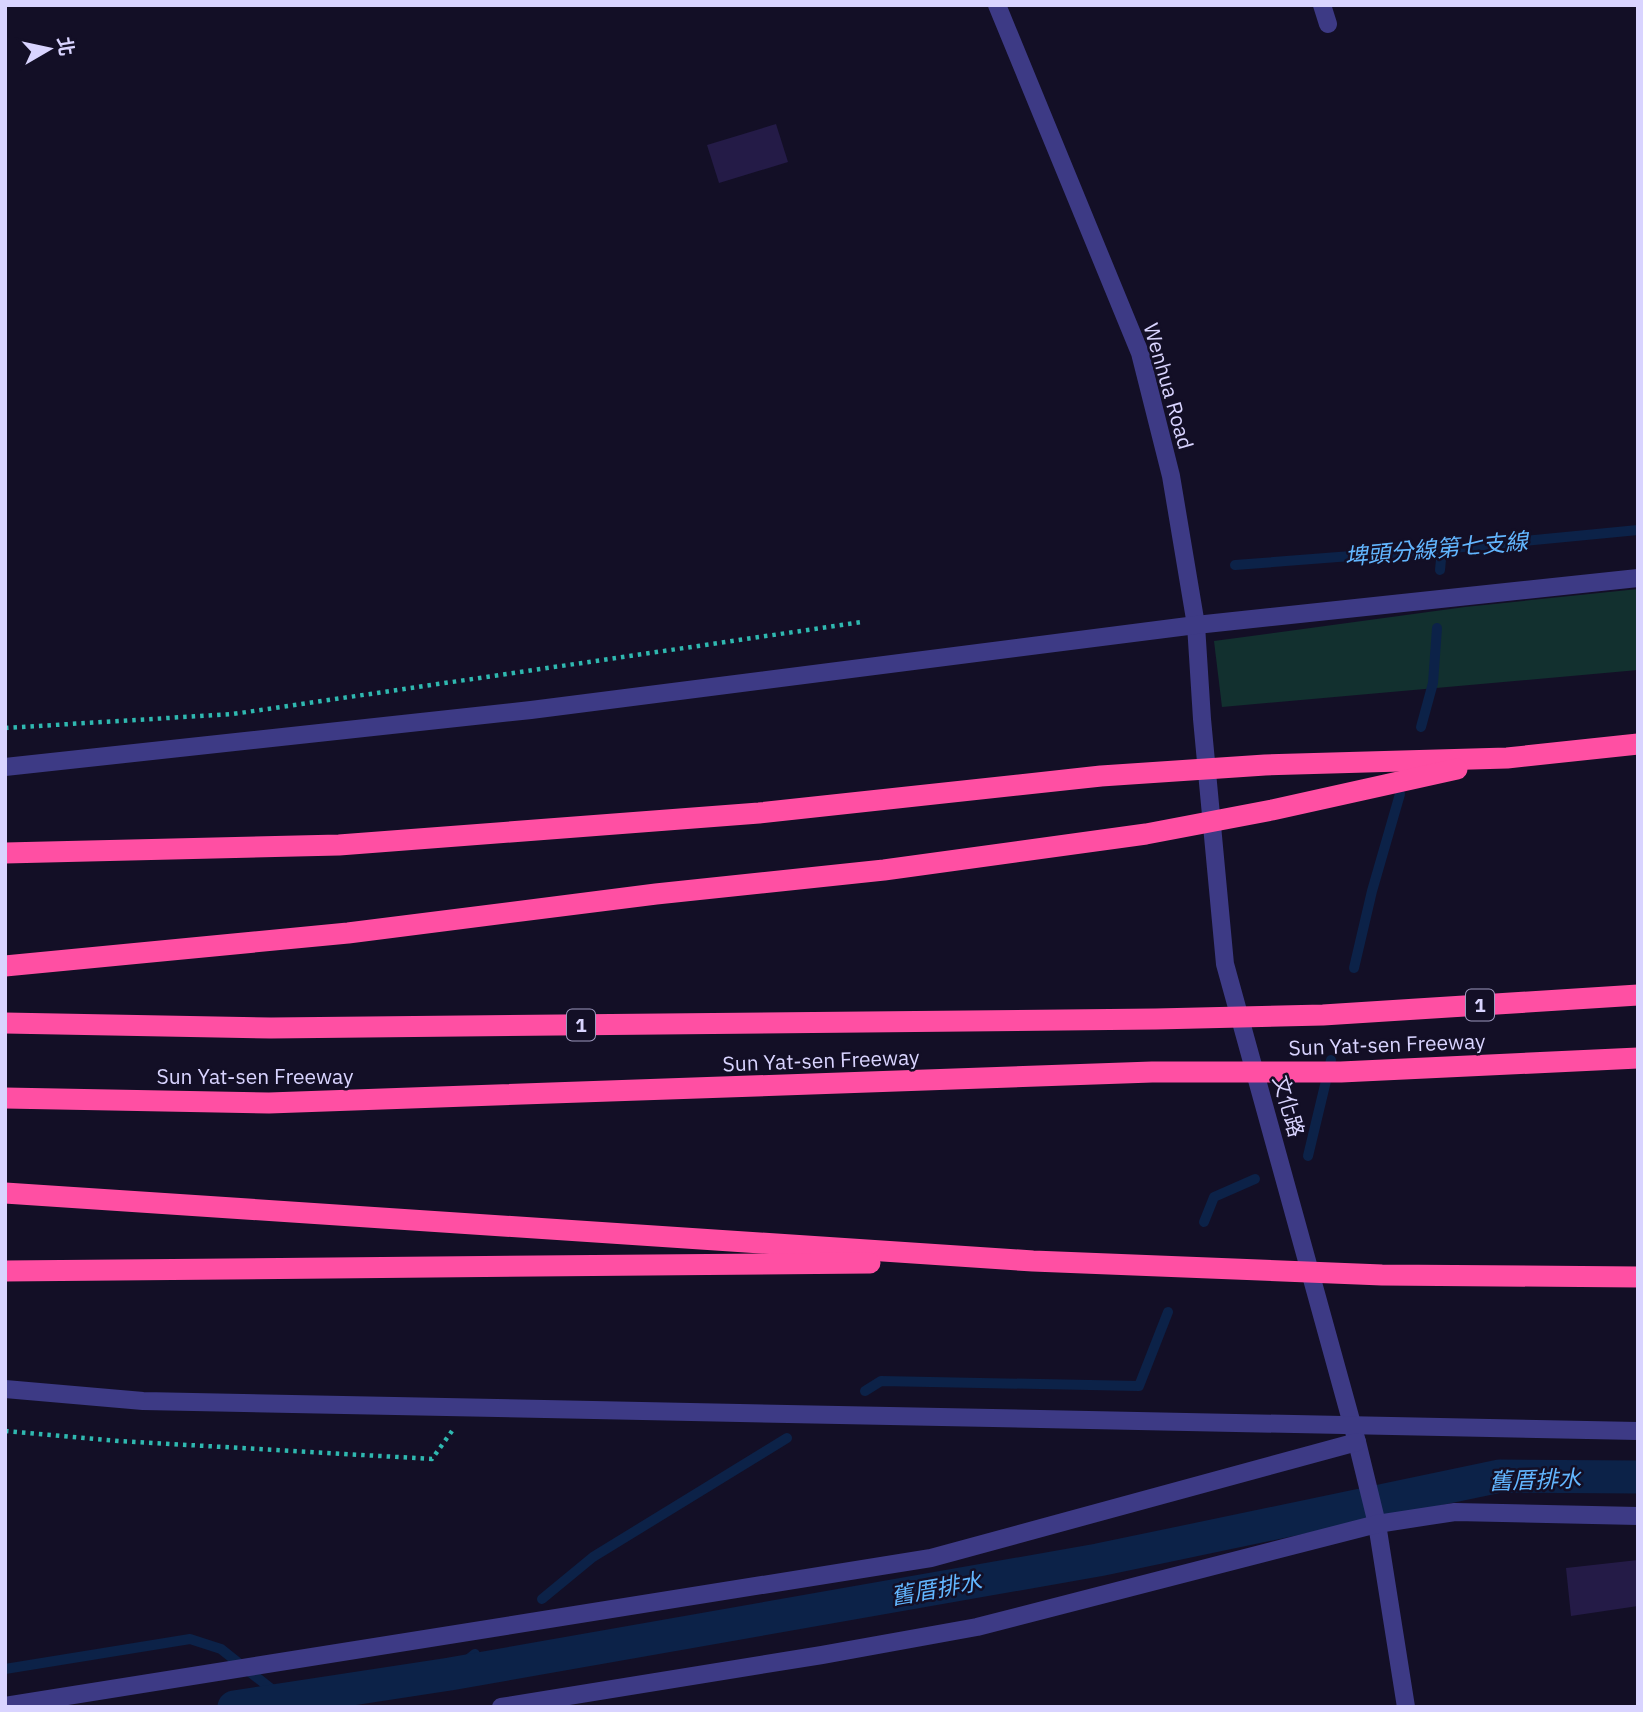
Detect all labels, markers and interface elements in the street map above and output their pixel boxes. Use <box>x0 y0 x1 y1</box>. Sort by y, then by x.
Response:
north arrow <box>14 14 84 84</box>
text: 北 <box>52 35 79 58</box>
street label: Wenhua Road <box>1138 320 1200 452</box>
water label: 埤頭分線第七支線 <box>1343 525 1532 571</box>
road number: 1 <box>1466 990 1494 1021</box>
road number: 1 <box>567 1009 595 1040</box>
street label: Sun Yat-sen Freeway <box>1288 1027 1486 1061</box>
street label: Sun Yat-sen Freeway <box>722 1043 920 1077</box>
street label: Sun Yat-sen Freeway <box>156 1062 354 1090</box>
street label: 文化路 <box>1267 1072 1311 1140</box>
water label: 舊厝排水 <box>1489 1462 1582 1496</box>
water label: 舊厝排水 <box>888 1565 985 1611</box>

